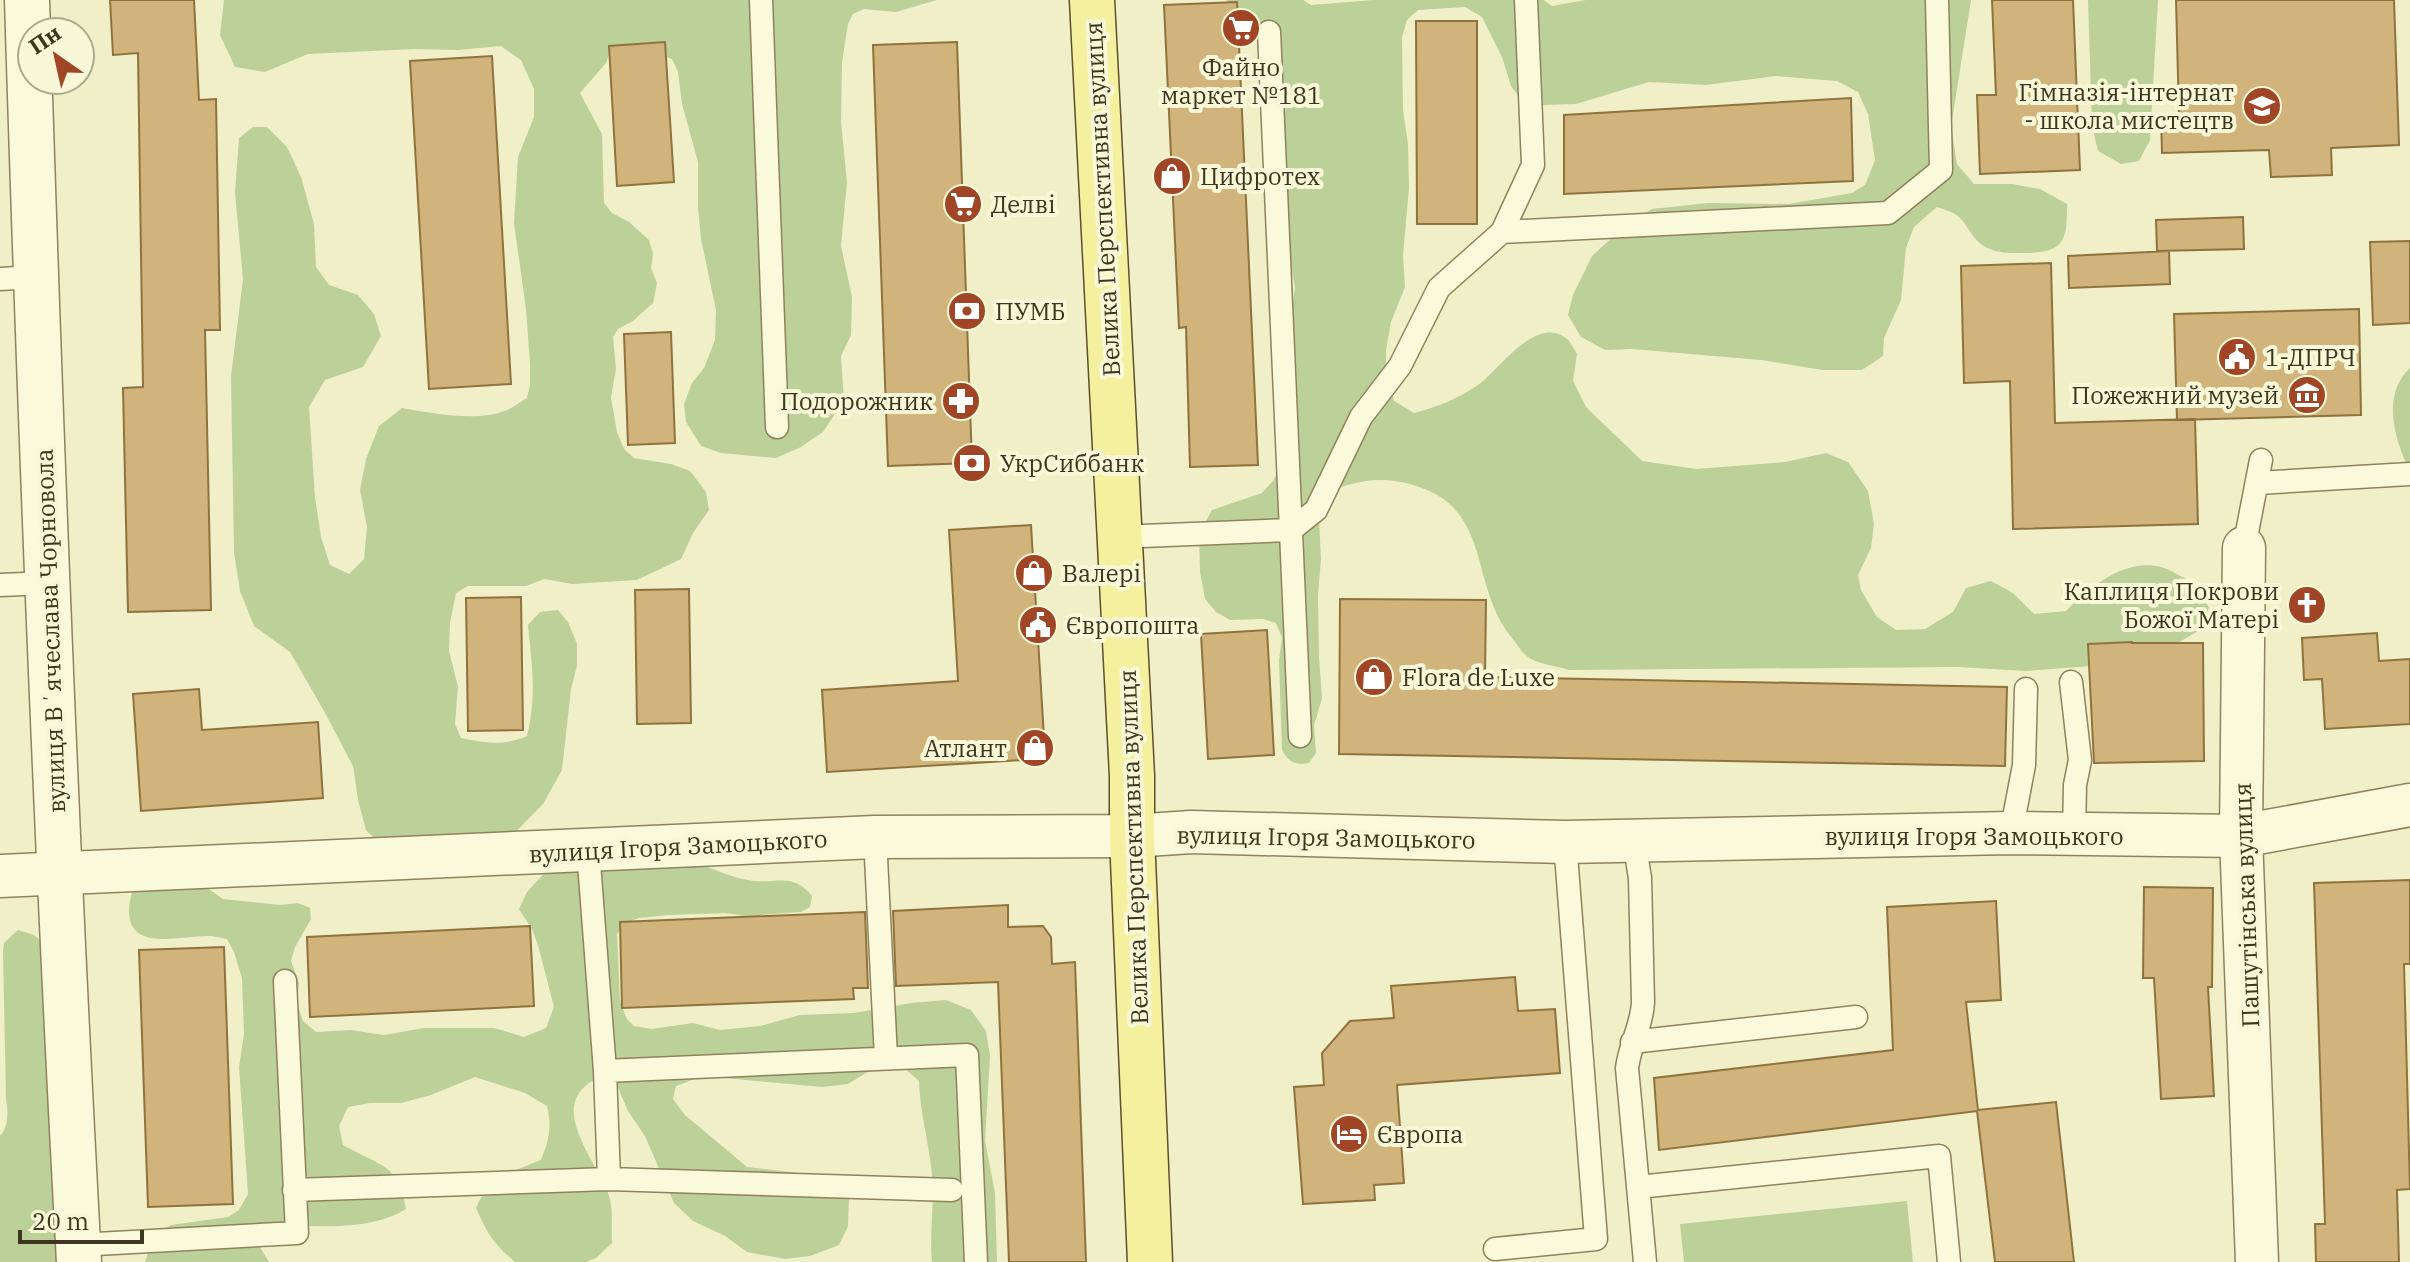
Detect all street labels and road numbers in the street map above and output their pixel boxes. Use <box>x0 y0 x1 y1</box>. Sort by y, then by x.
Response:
street label: Велика Перспективна вулиця <box>1077 21 1127 377</box>
street label: вулиця Вʼячеслава Чорновола <box>28 448 72 814</box>
street label: Велика Перспективна вулиця <box>1111 669 1155 1025</box>
street label: Пашутінська вулиця <box>2226 782 2266 1028</box>
street label: вулиця Ігоря Замоцького <box>1176 818 1476 856</box>
street label: вулиця Ігоря Замоцького <box>1824 820 2124 852</box>
street label: вулиця Ігоря Замоцького <box>528 822 828 870</box>

